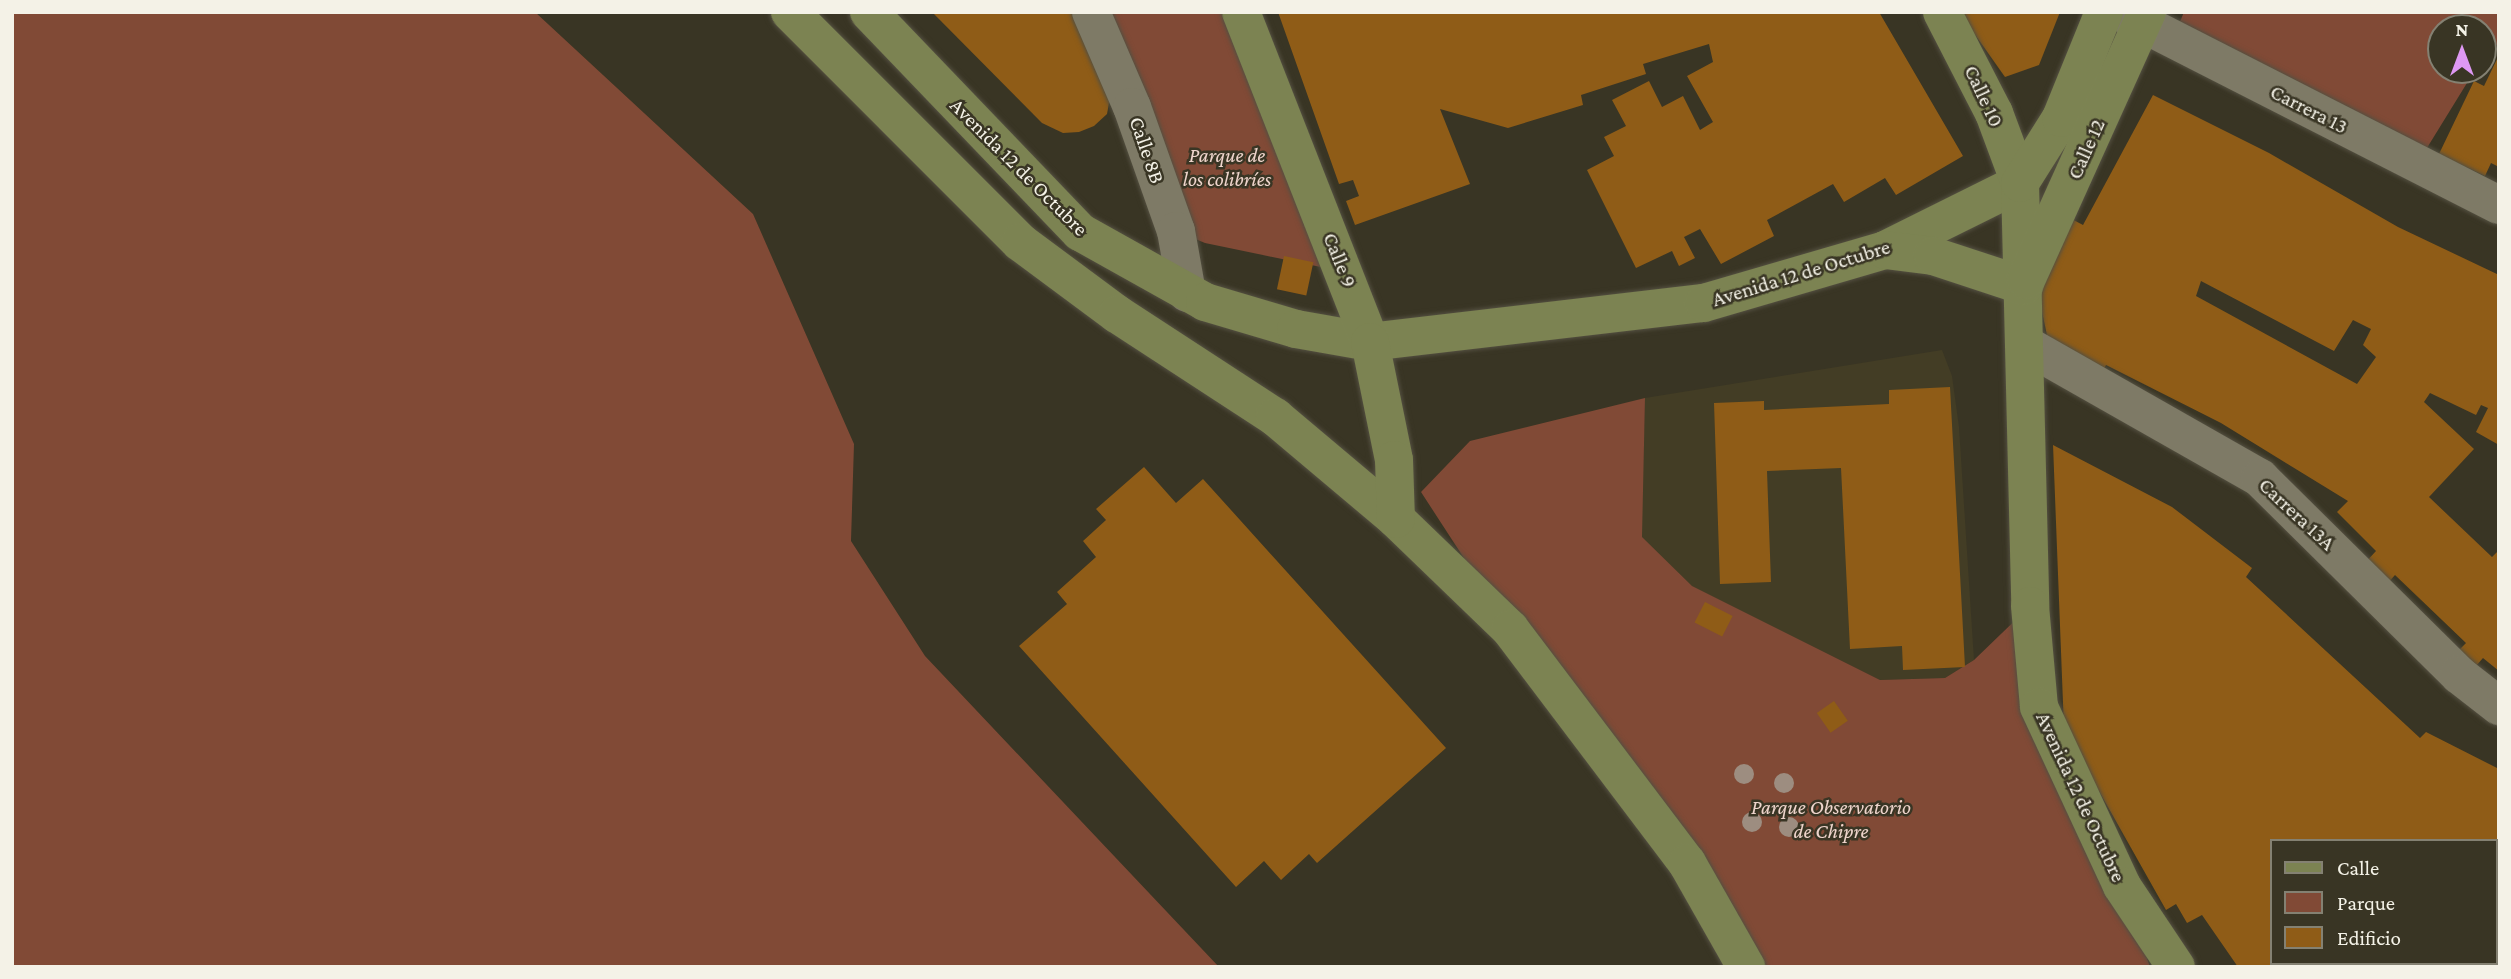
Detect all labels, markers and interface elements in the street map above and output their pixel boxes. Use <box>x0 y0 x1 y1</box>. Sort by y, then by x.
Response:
north arrow <box>2427 14 2497 84</box>
text: N <box>2456 19 2468 40</box>
street label: Calle 10 <box>1959 61 2009 131</box>
street label: Carrera 13 <box>2266 79 2352 139</box>
street label: Avenida 12 de Octubre <box>945 93 1093 241</box>
street label: Calle 8B <box>1124 113 1170 187</box>
street label: Calle 12 <box>2062 115 2110 183</box>
park label: Parque de los colibríes <box>1183 142 1271 192</box>
street label: Calle 9 <box>1318 229 1362 291</box>
street label: Avenida 12 de Octubre <box>1709 234 1893 312</box>
street label: Carrera 13A <box>2254 472 2340 556</box>
street label: Avenida 12 de Octubre <box>2031 708 2131 886</box>
park label: Parque Observatorio de Chipre <box>1751 794 1911 844</box>
legend <box>2270 839 2497 965</box>
text: Calle <box>2337 856 2379 880</box>
text: Parque <box>2337 891 2395 915</box>
text: Edificio <box>2337 926 2401 950</box>

